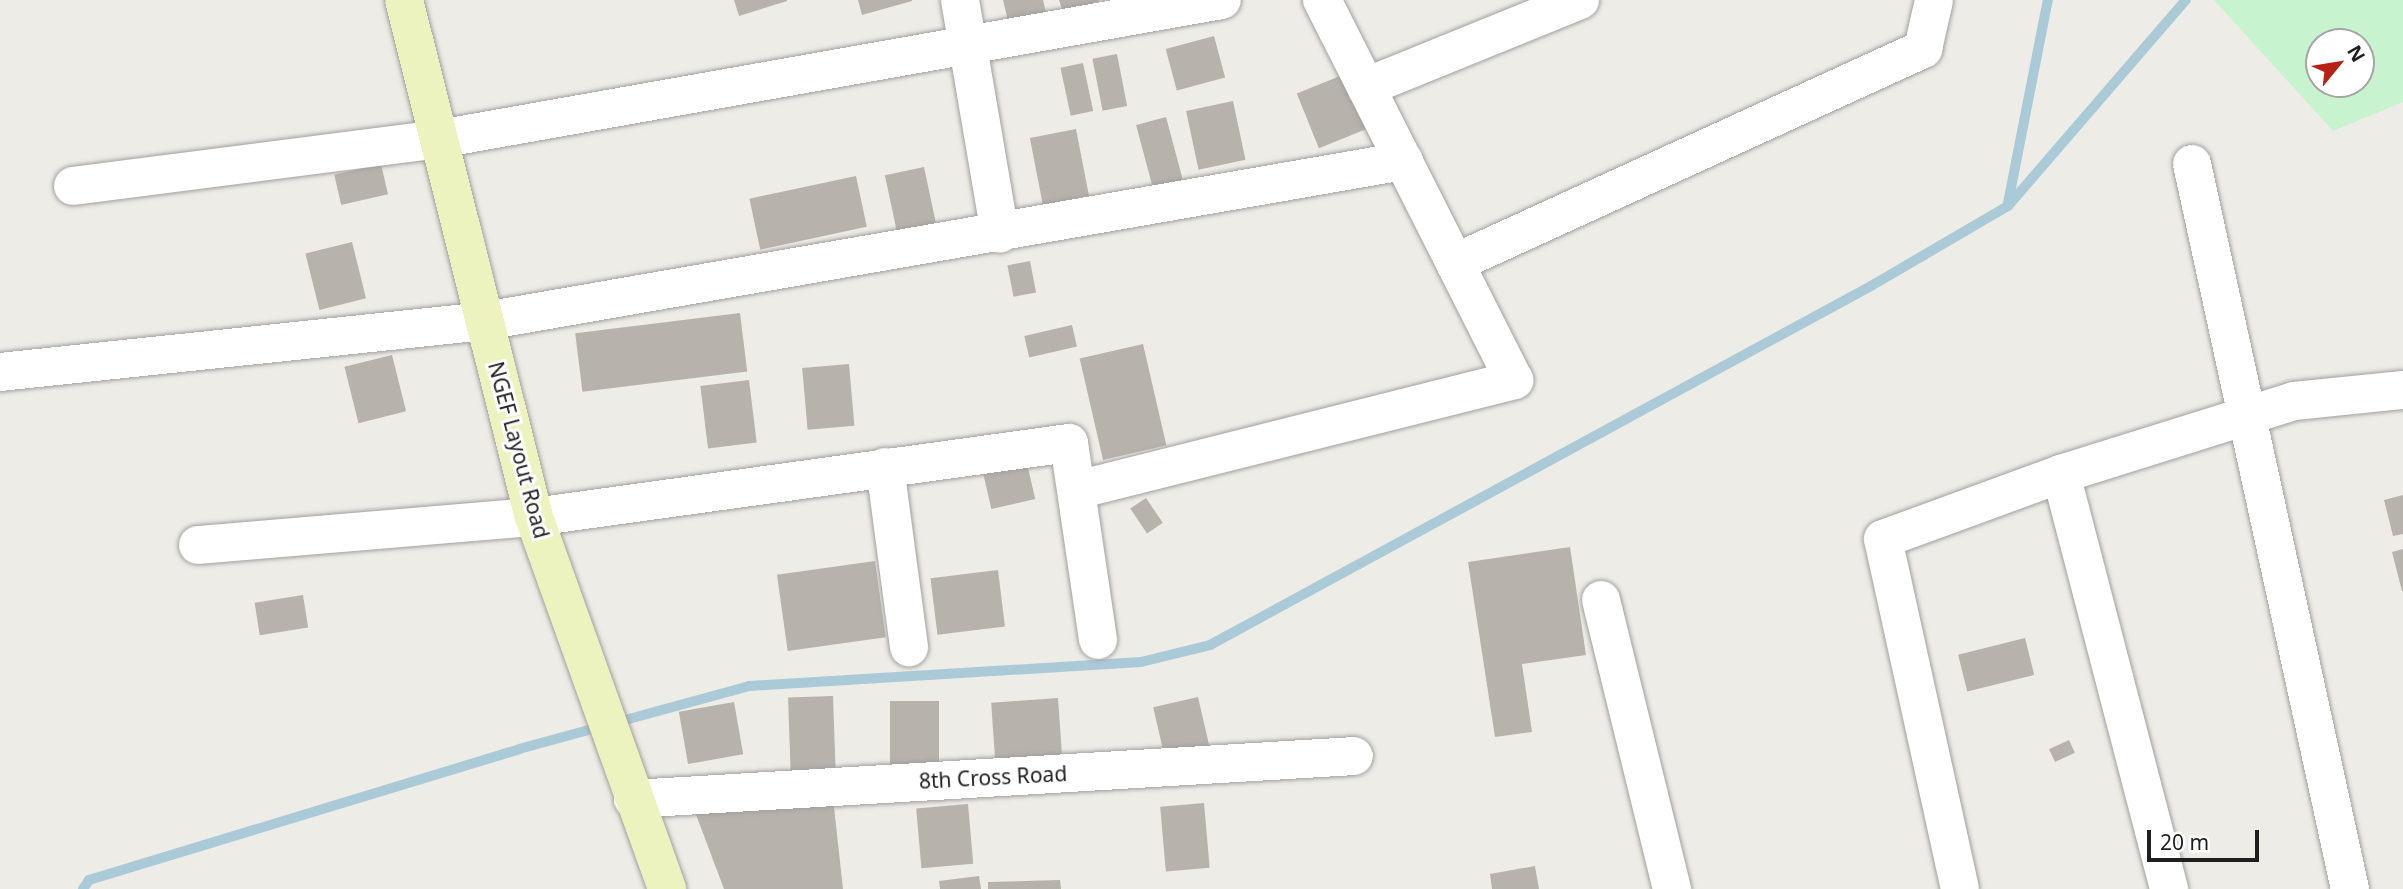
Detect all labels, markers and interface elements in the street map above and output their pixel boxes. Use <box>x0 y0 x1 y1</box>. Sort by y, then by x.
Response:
north arrow <box>2305 28 2375 98</box>
text: N <box>2341 40 2372 67</box>
street label: NGEF Layout Road <box>483 359 555 541</box>
street label: 8th Cross Road <box>918 761 1068 793</box>
scale bar <box>2151 816 2263 860</box>
text: 20 m <box>2160 828 2209 856</box>

